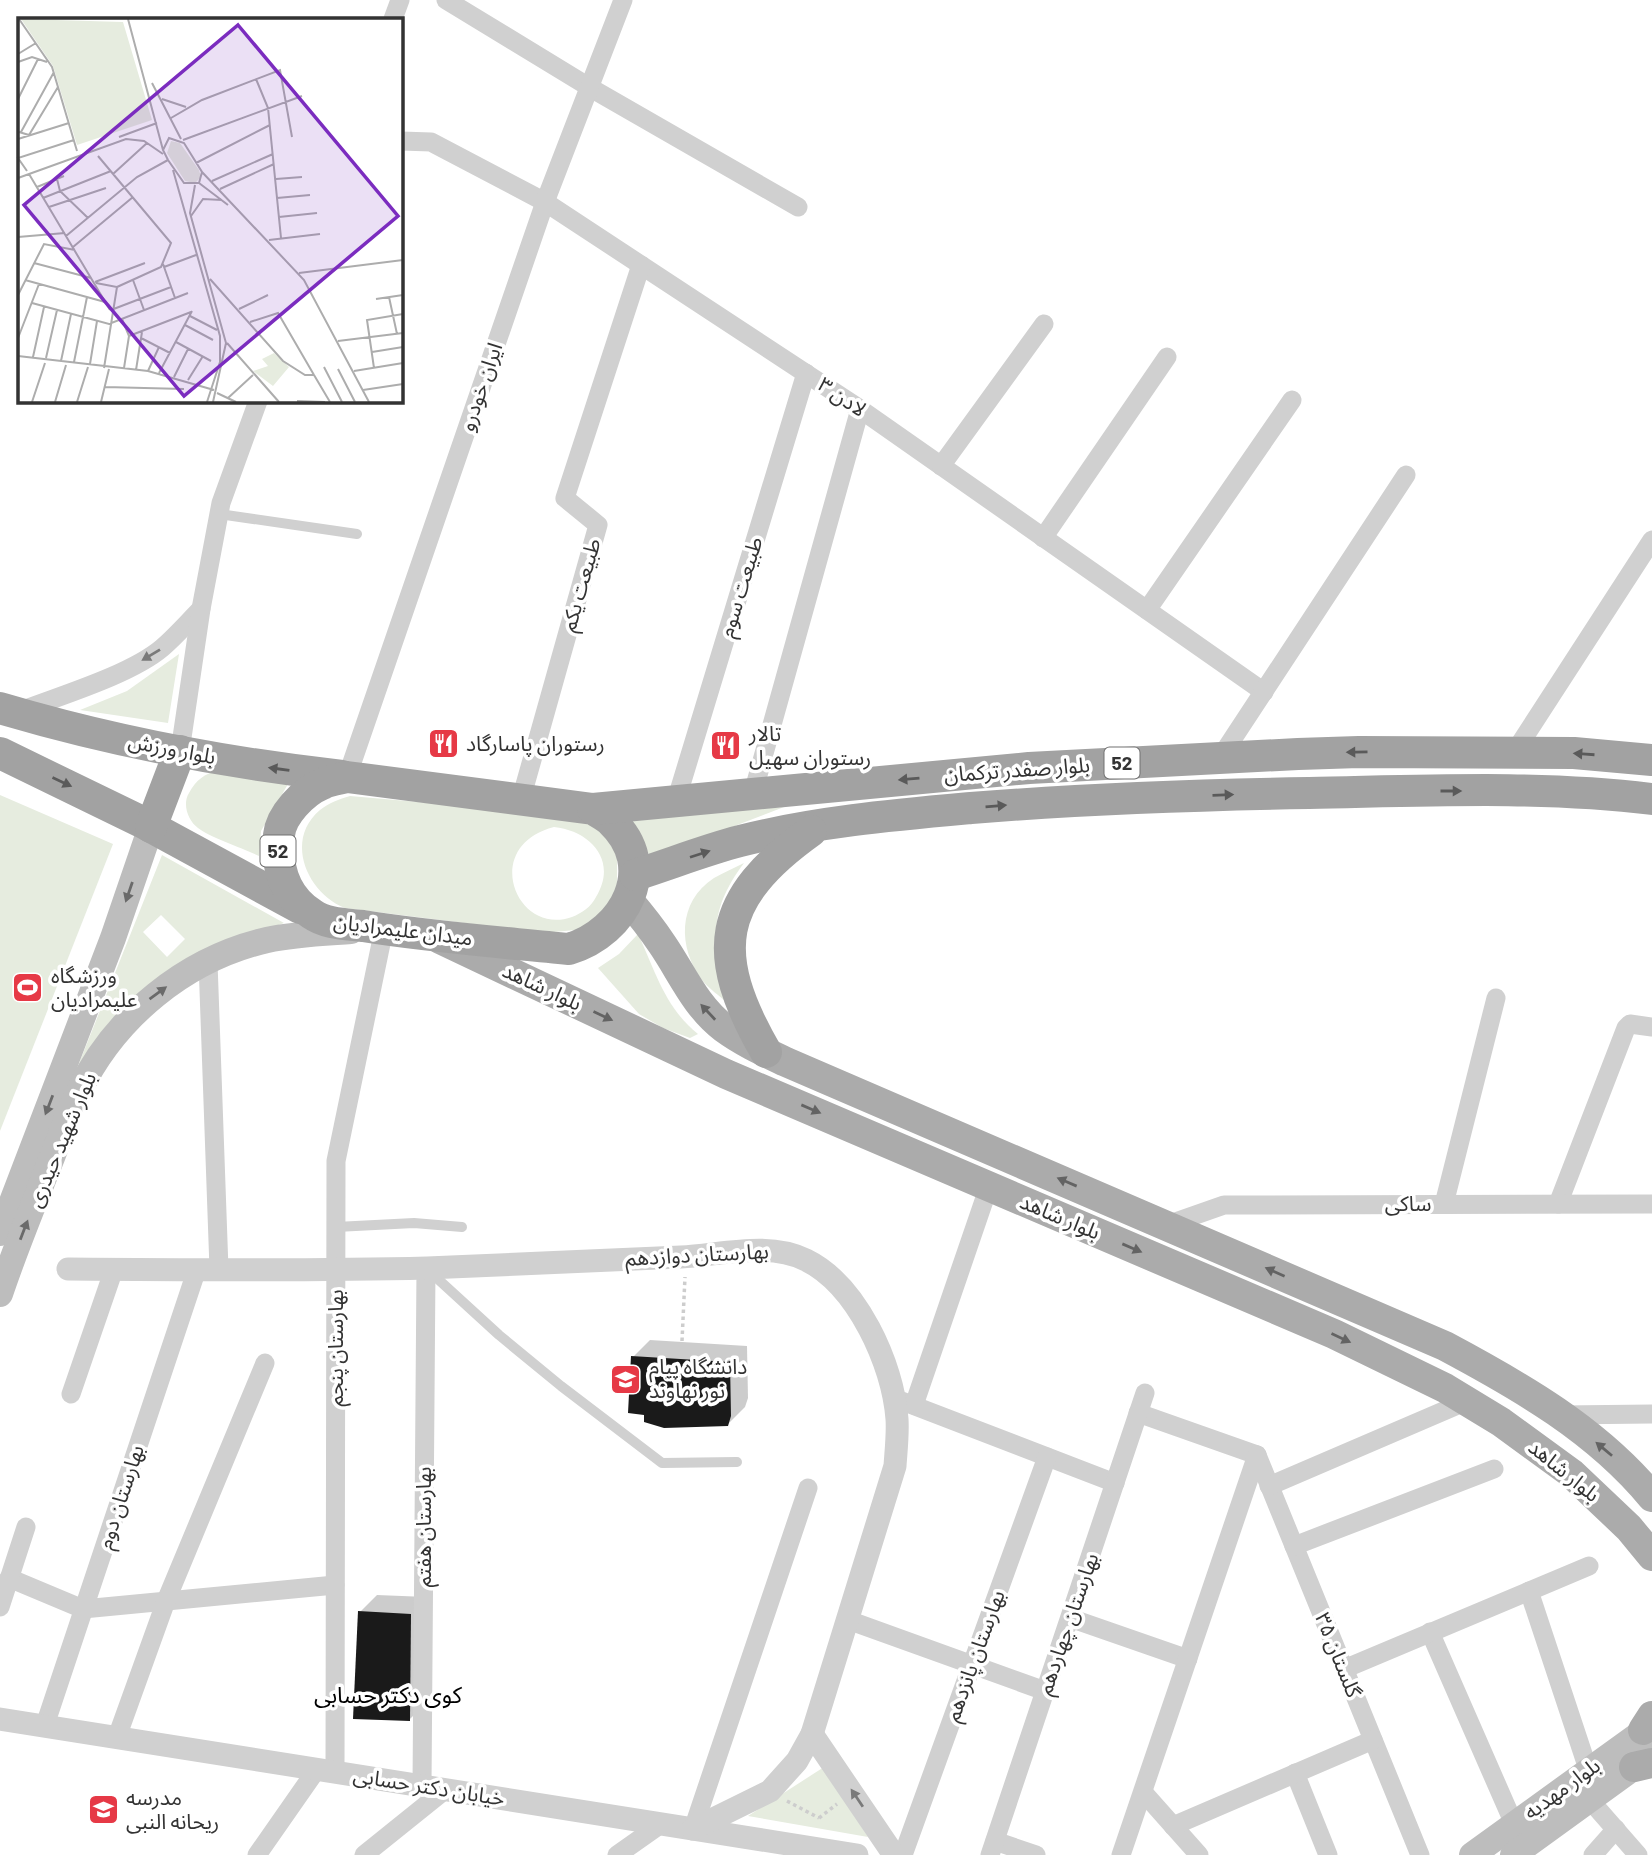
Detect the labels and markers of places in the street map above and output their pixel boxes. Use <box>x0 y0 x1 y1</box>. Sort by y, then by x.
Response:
place label: تالار رستوران سهیل <box>748 720 871 770</box>
restaurant icon: رستوران پاسارگاد <box>426 727 460 761</box>
restaurant icon: تالار رستوران سهیل <box>709 729 743 763</box>
place label: رستوران پاسارگاد <box>466 730 605 757</box>
place label: ورزشگاه علیمرادیان <box>51 962 137 1012</box>
sports icon: ورزشگاه علیمرادیان <box>11 971 45 1005</box>
place label: دانشگاه پیام نور نهاوند <box>649 1353 747 1403</box>
school or university icon: دانشگاه پیام نور نهاوند <box>609 1362 643 1396</box>
place label: مدرسه ریحانه النبی <box>126 1784 219 1834</box>
school or university icon: مدرسه ریحانه النبی <box>86 1793 120 1827</box>

